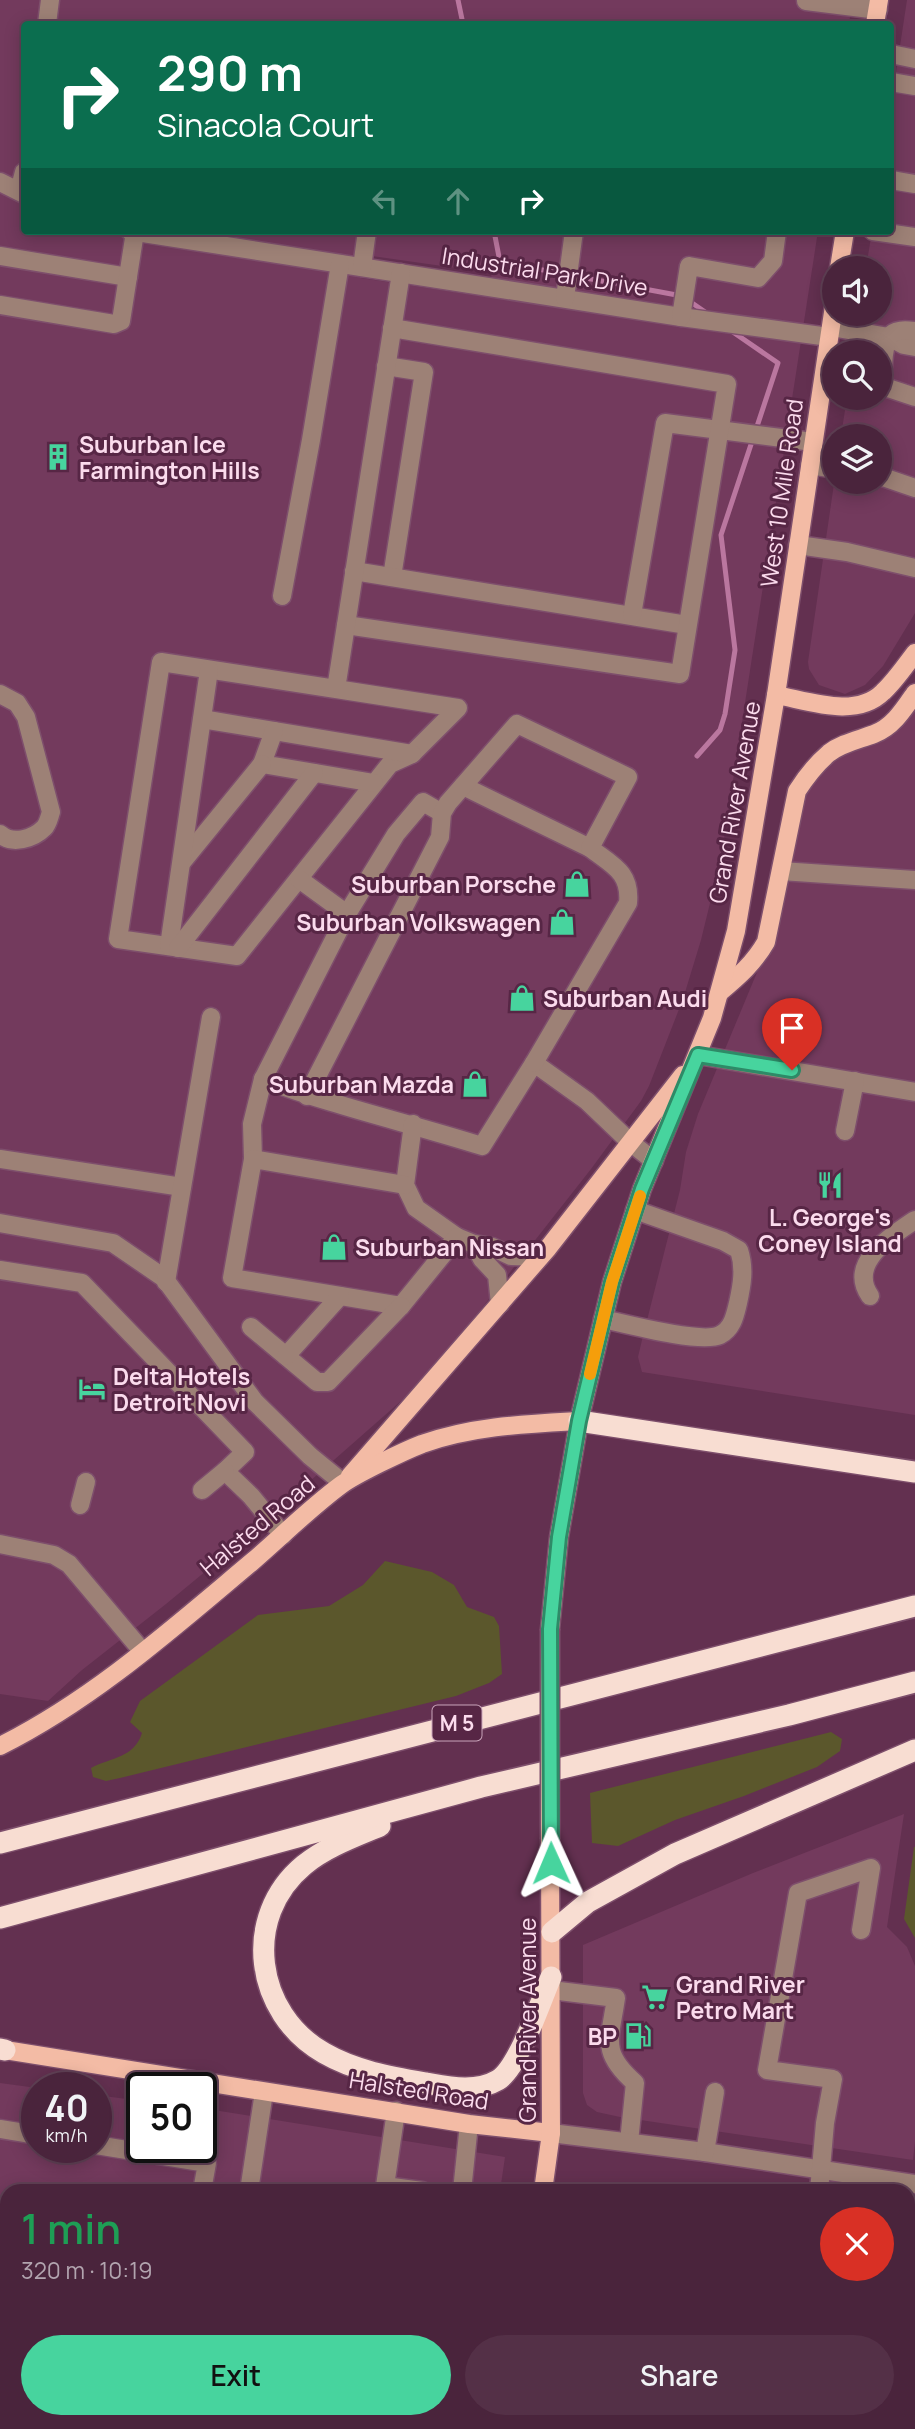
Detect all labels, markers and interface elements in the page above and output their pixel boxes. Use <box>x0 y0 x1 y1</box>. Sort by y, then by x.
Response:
text: 290 m <box>157 39 303 106</box>
icon: right <box>42 49 133 140</box>
text: Sinacola Court <box>157 103 374 147</box>
icon: left <box>366 182 404 220</box>
icon: ahead <box>439 182 477 220</box>
icon: right <box>512 182 550 220</box>
street label: Industrial Park Drive <box>440 239 650 303</box>
map controls <box>822 256 892 494</box>
button: sound <box>822 256 892 326</box>
button: search <box>822 340 892 410</box>
street label: West 10 Mile Road <box>752 397 810 589</box>
button: layers <box>822 424 892 494</box>
place label: Suburban Ice Farmington Hills <box>79 428 260 486</box>
building icon: Suburban Ice Farmington Hills <box>43 442 73 472</box>
street label: Grand River Avenue <box>700 698 768 906</box>
place label: Suburban Porsche <box>351 868 556 900</box>
shop icon: Suburban Porsche <box>562 869 592 899</box>
place label: Suburban Volkswagen <box>296 906 541 938</box>
shop icon: Suburban Volkswagen <box>547 907 577 937</box>
place label: Suburban Audi <box>543 982 707 1014</box>
shop icon: Suburban Audi <box>507 983 537 1013</box>
pin <box>762 998 822 1070</box>
icon: arrive <box>773 1009 811 1047</box>
place label: Suburban Mazda <box>269 1068 454 1100</box>
shop icon: Suburban Mazda <box>460 1069 490 1099</box>
restaurant icon: L. George's Coney Island <box>815 1170 845 1200</box>
place label: L. George's Coney Island <box>758 1201 902 1259</box>
place label: Suburban Nissan <box>355 1231 544 1263</box>
shop icon: Suburban Nissan <box>319 1232 349 1262</box>
place label: Delta Hotels Detroit Novi <box>113 1360 250 1418</box>
hotel icon: Delta Hotels Detroit Novi <box>77 1374 107 1404</box>
street label: Halsted Road <box>193 1467 321 1583</box>
road number: M 5 <box>433 1706 482 1740</box>
position arrow <box>514 1826 588 1900</box>
street label: Grand River Avenue <box>511 1918 543 2122</box>
place label: Grand River Petro Mart <box>676 1968 805 2026</box>
supermarket icon: Grand River Petro Mart <box>640 1982 670 2012</box>
place label: BP <box>588 2020 617 2052</box>
fuel station icon: BP <box>623 2021 653 2051</box>
street label: Halsted Road <box>347 2063 491 2117</box>
speed limit sign: 50 <box>126 2072 217 2163</box>
text: 40 <box>44 2084 89 2132</box>
text: km/h <box>46 2123 87 2147</box>
text: 1 min <box>21 2199 121 2257</box>
button: close <box>820 2207 894 2281</box>
text: 320 m · 10:19 <box>21 2254 153 2286</box>
button: Exit <box>21 2335 451 2415</box>
button: Share <box>465 2335 894 2415</box>

